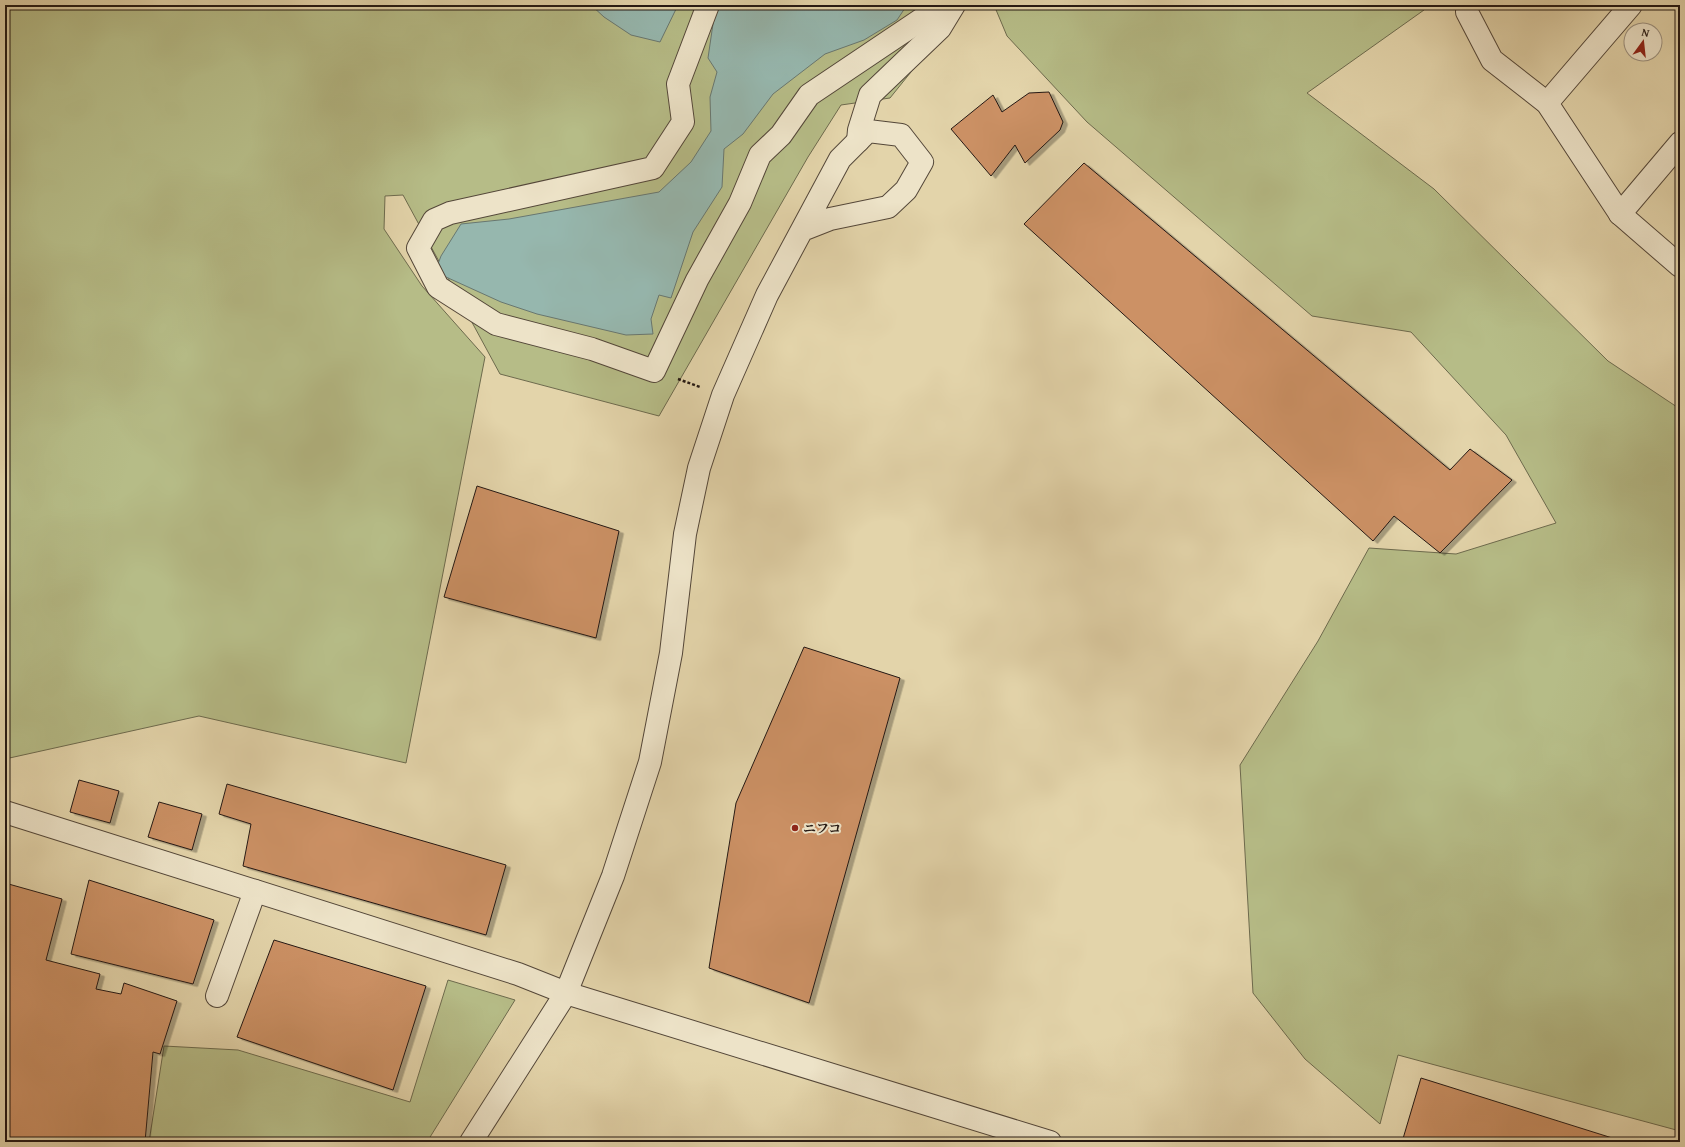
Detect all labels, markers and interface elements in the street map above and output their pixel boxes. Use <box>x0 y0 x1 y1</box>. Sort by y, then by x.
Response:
north arrow <box>1623 22 1663 62</box>
text: N <box>1640 24 1652 41</box>
place label: ニフコ <box>803 819 841 838</box>
marker: ニフコ <box>790 823 800 833</box>

